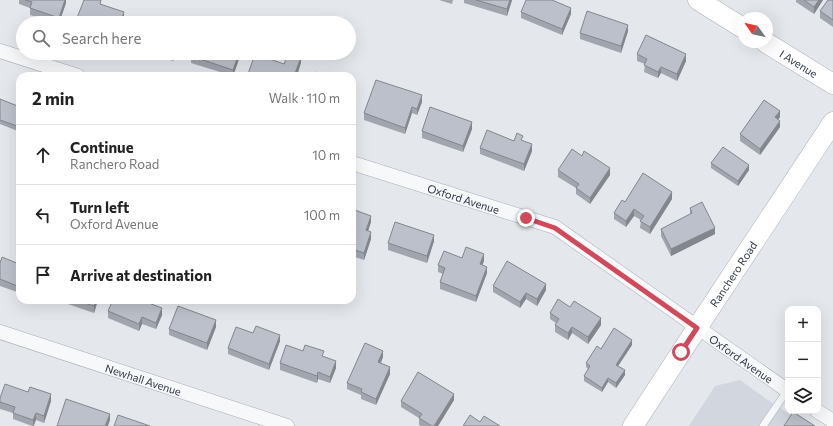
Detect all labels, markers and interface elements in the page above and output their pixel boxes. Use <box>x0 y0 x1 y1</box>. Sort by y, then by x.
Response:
north arrow <box>737 12 773 48</box>
search box <box>16 16 356 60</box>
icon: search <box>30 27 52 49</box>
text: Search here <box>62 29 141 47</box>
street label: I Avenue <box>778 46 820 80</box>
text: 2 min <box>32 88 74 109</box>
text: Walk · 110 m <box>269 90 340 106</box>
text: Continue <box>70 138 134 156</box>
icon: ahead <box>32 144 54 166</box>
text: 10 m <box>312 147 340 163</box>
text: Ranchero Road <box>70 156 159 172</box>
street label: Oxford Avenue <box>426 181 501 216</box>
text: Turn left <box>70 198 129 216</box>
icon: left <box>32 204 54 226</box>
text: 100 m <box>304 207 340 223</box>
route end <box>517 209 535 227</box>
text: Oxford Avenue <box>70 216 158 232</box>
street label: Ranchero Road <box>707 239 759 309</box>
icon: arrive <box>32 264 54 286</box>
text: Arrive at destination <box>70 266 212 284</box>
map controls <box>785 306 821 414</box>
button: + <box>785 306 821 342</box>
street label: Oxford Avenue <box>707 331 776 385</box>
button: − <box>785 342 821 378</box>
route start <box>672 343 690 361</box>
street label: Newhall Avenue <box>104 360 183 398</box>
button: layers <box>785 378 821 414</box>

